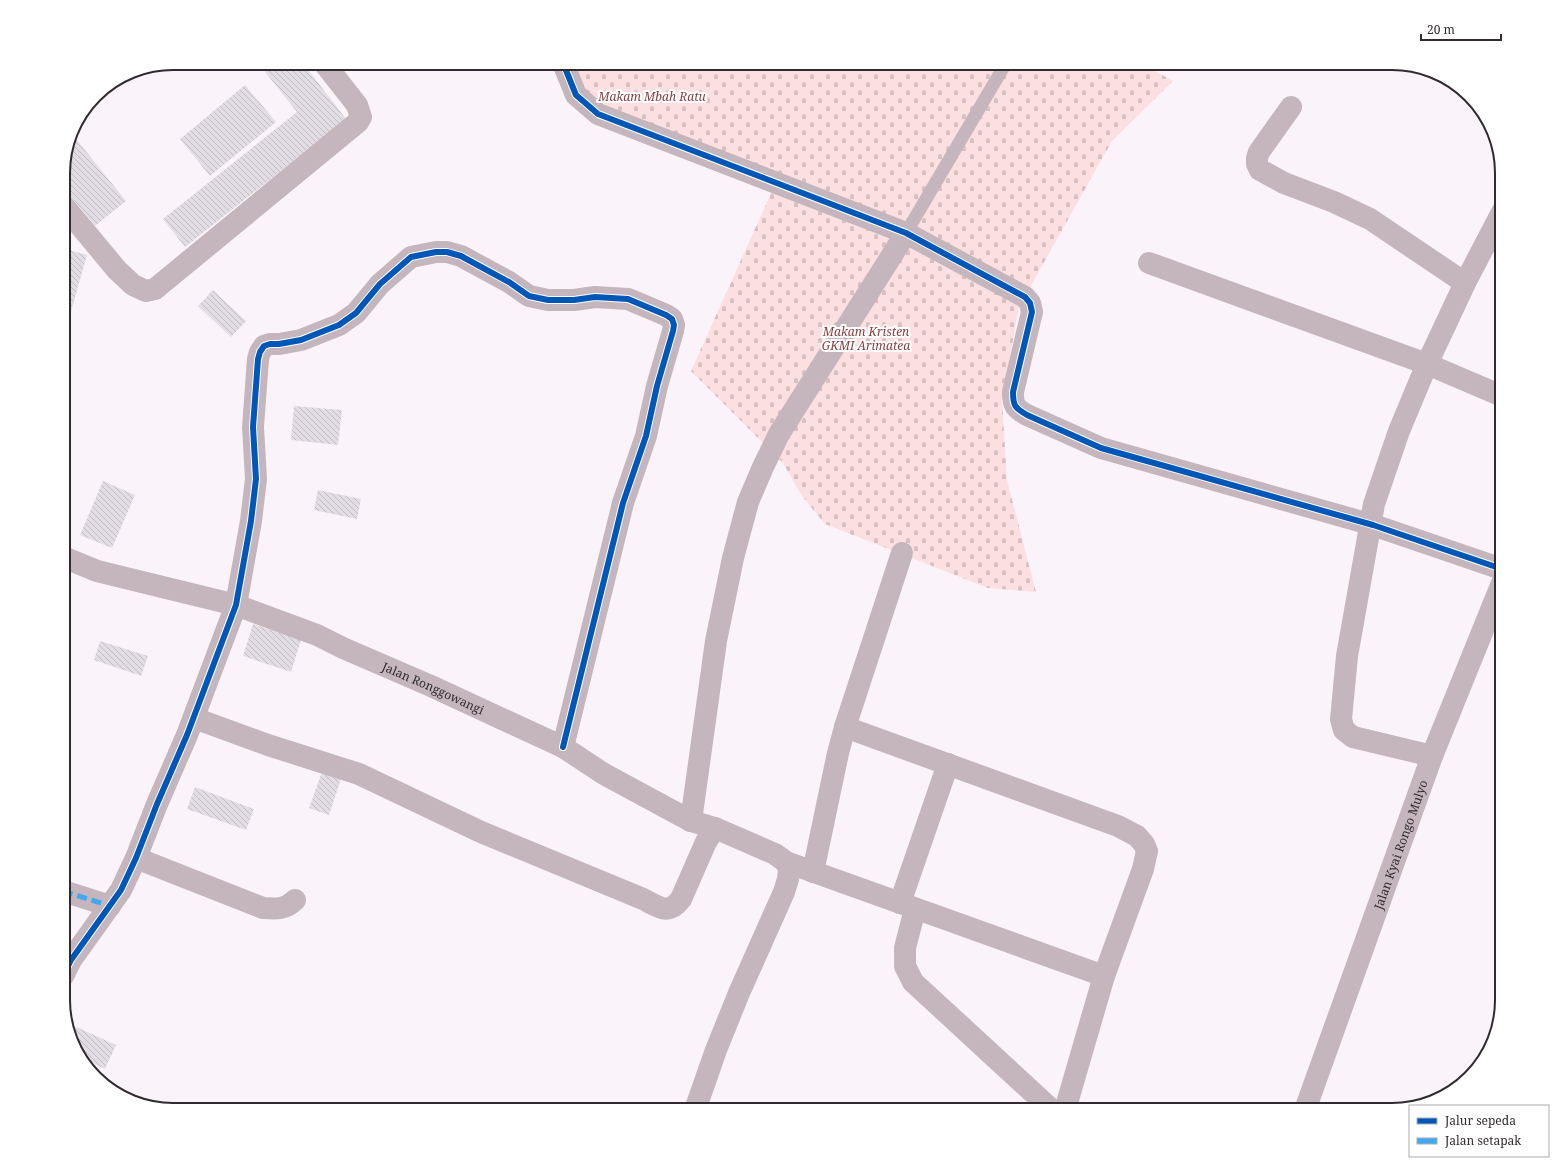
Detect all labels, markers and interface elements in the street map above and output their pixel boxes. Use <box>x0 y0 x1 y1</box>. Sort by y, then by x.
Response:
scale bar <box>1421 16 1501 42</box>
text: 20 m <box>1427 21 1455 38</box>
park label: Makam Mbah Ratu <box>597 88 706 105</box>
park label: Makam Kristen GKMI Arimatea <box>822 323 910 354</box>
street label: Jalan Ronggowangi <box>379 657 487 718</box>
street label: Jalan Kyai Rongo Mulyo <box>1369 777 1431 913</box>
legend <box>1409 1105 1549 1157</box>
text: Jalur sepeda <box>1444 1112 1516 1129</box>
text: Jalan setapak <box>1444 1132 1522 1149</box>

